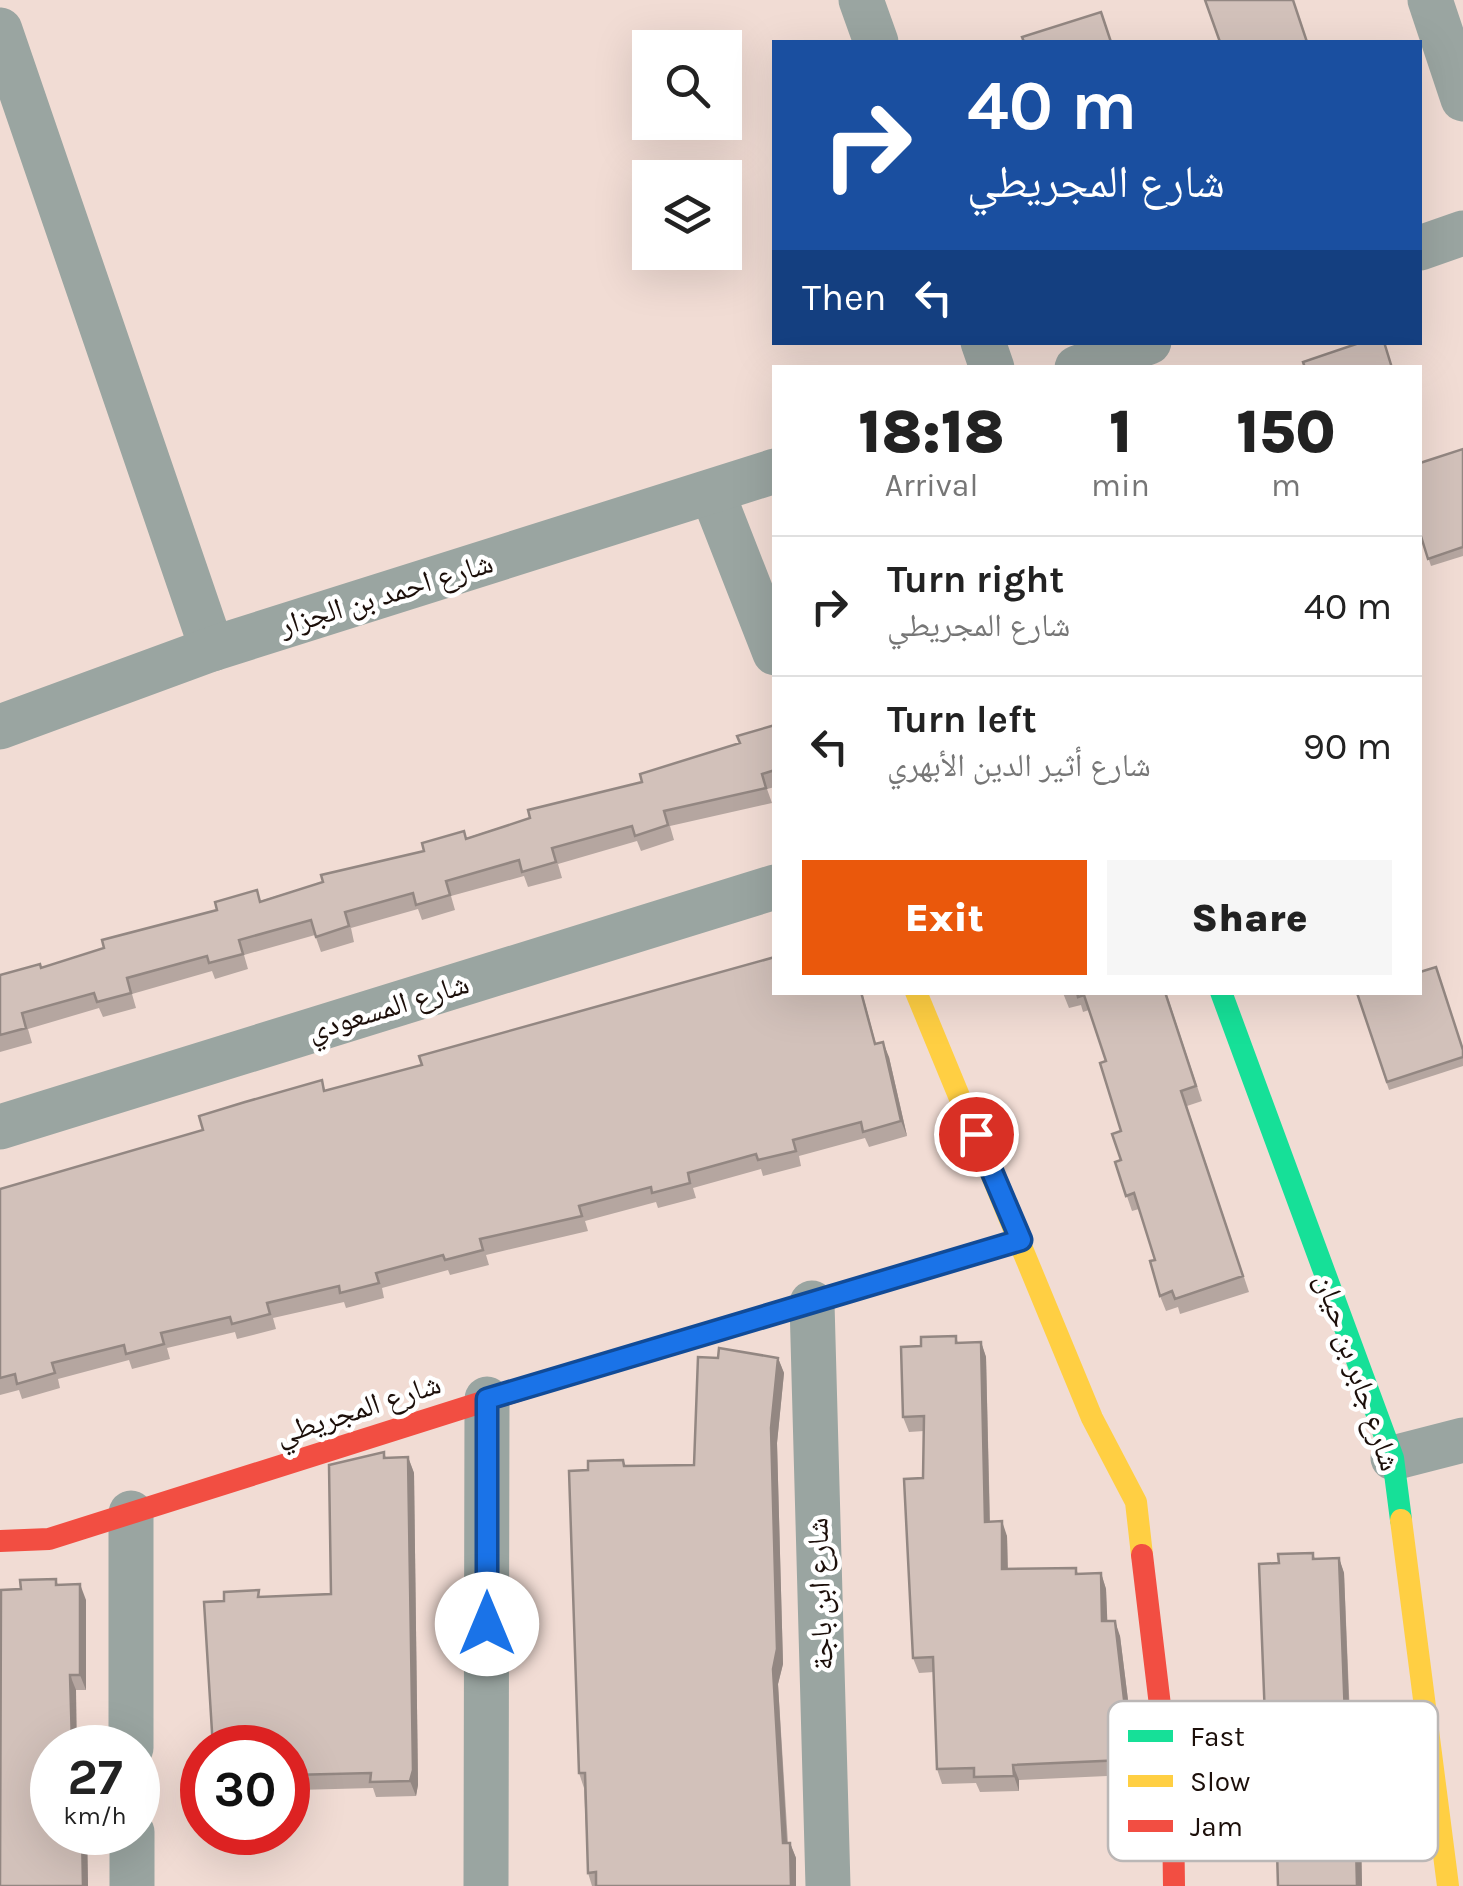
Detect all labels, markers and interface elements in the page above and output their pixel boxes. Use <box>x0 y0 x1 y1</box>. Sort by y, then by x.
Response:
map controls <box>632 30 742 270</box>
button: search <box>632 30 742 140</box>
text: 40 m <box>967 65 1137 147</box>
icon: right <box>802 80 932 210</box>
text: شارع المجريطي <box>967 156 1225 208</box>
button: layers <box>632 160 742 270</box>
icon: left <box>906 270 961 325</box>
text: Then <box>802 275 886 320</box>
text: 18:18 <box>858 397 1005 467</box>
text: 1 <box>1109 397 1132 467</box>
text: 150 <box>1236 397 1336 467</box>
text: Arrival <box>885 467 978 504</box>
text: min <box>1091 467 1150 504</box>
text: m <box>1271 467 1301 504</box>
street label: شارع احمد بن الجزار <box>274 544 497 645</box>
text: Turn right <box>887 557 1064 602</box>
icon: right <box>802 579 857 634</box>
text: 40 m <box>1304 584 1392 629</box>
text: شارع المجريطي <box>887 607 1070 644</box>
text: Turn left <box>887 697 1037 742</box>
icon: left <box>802 719 857 774</box>
text: 90 m <box>1303 724 1392 769</box>
text: شارع أثير الدين الأبهري <box>887 747 1151 784</box>
button: Exit <box>802 860 1087 975</box>
button: Share <box>1107 860 1392 975</box>
street label: شارع المسعودي <box>303 965 475 1054</box>
pin <box>934 1092 1019 1177</box>
icon: arrive <box>949 1107 1004 1162</box>
street label: شارع جابر بن حيان <box>1306 1269 1409 1476</box>
street label: شارع المجريطي <box>271 1365 447 1458</box>
street label: شارع ابن باجة <box>799 1517 842 1671</box>
position arrow <box>435 1572 539 1676</box>
legend <box>1108 1701 1438 1861</box>
text: Fast <box>1190 1720 1245 1753</box>
speed limit sign: 30 <box>180 1725 310 1855</box>
text: 27 <box>67 1748 123 1807</box>
text: Slow <box>1190 1765 1250 1798</box>
text: km/h <box>63 1801 127 1830</box>
text: Jam <box>1190 1810 1243 1843</box>

